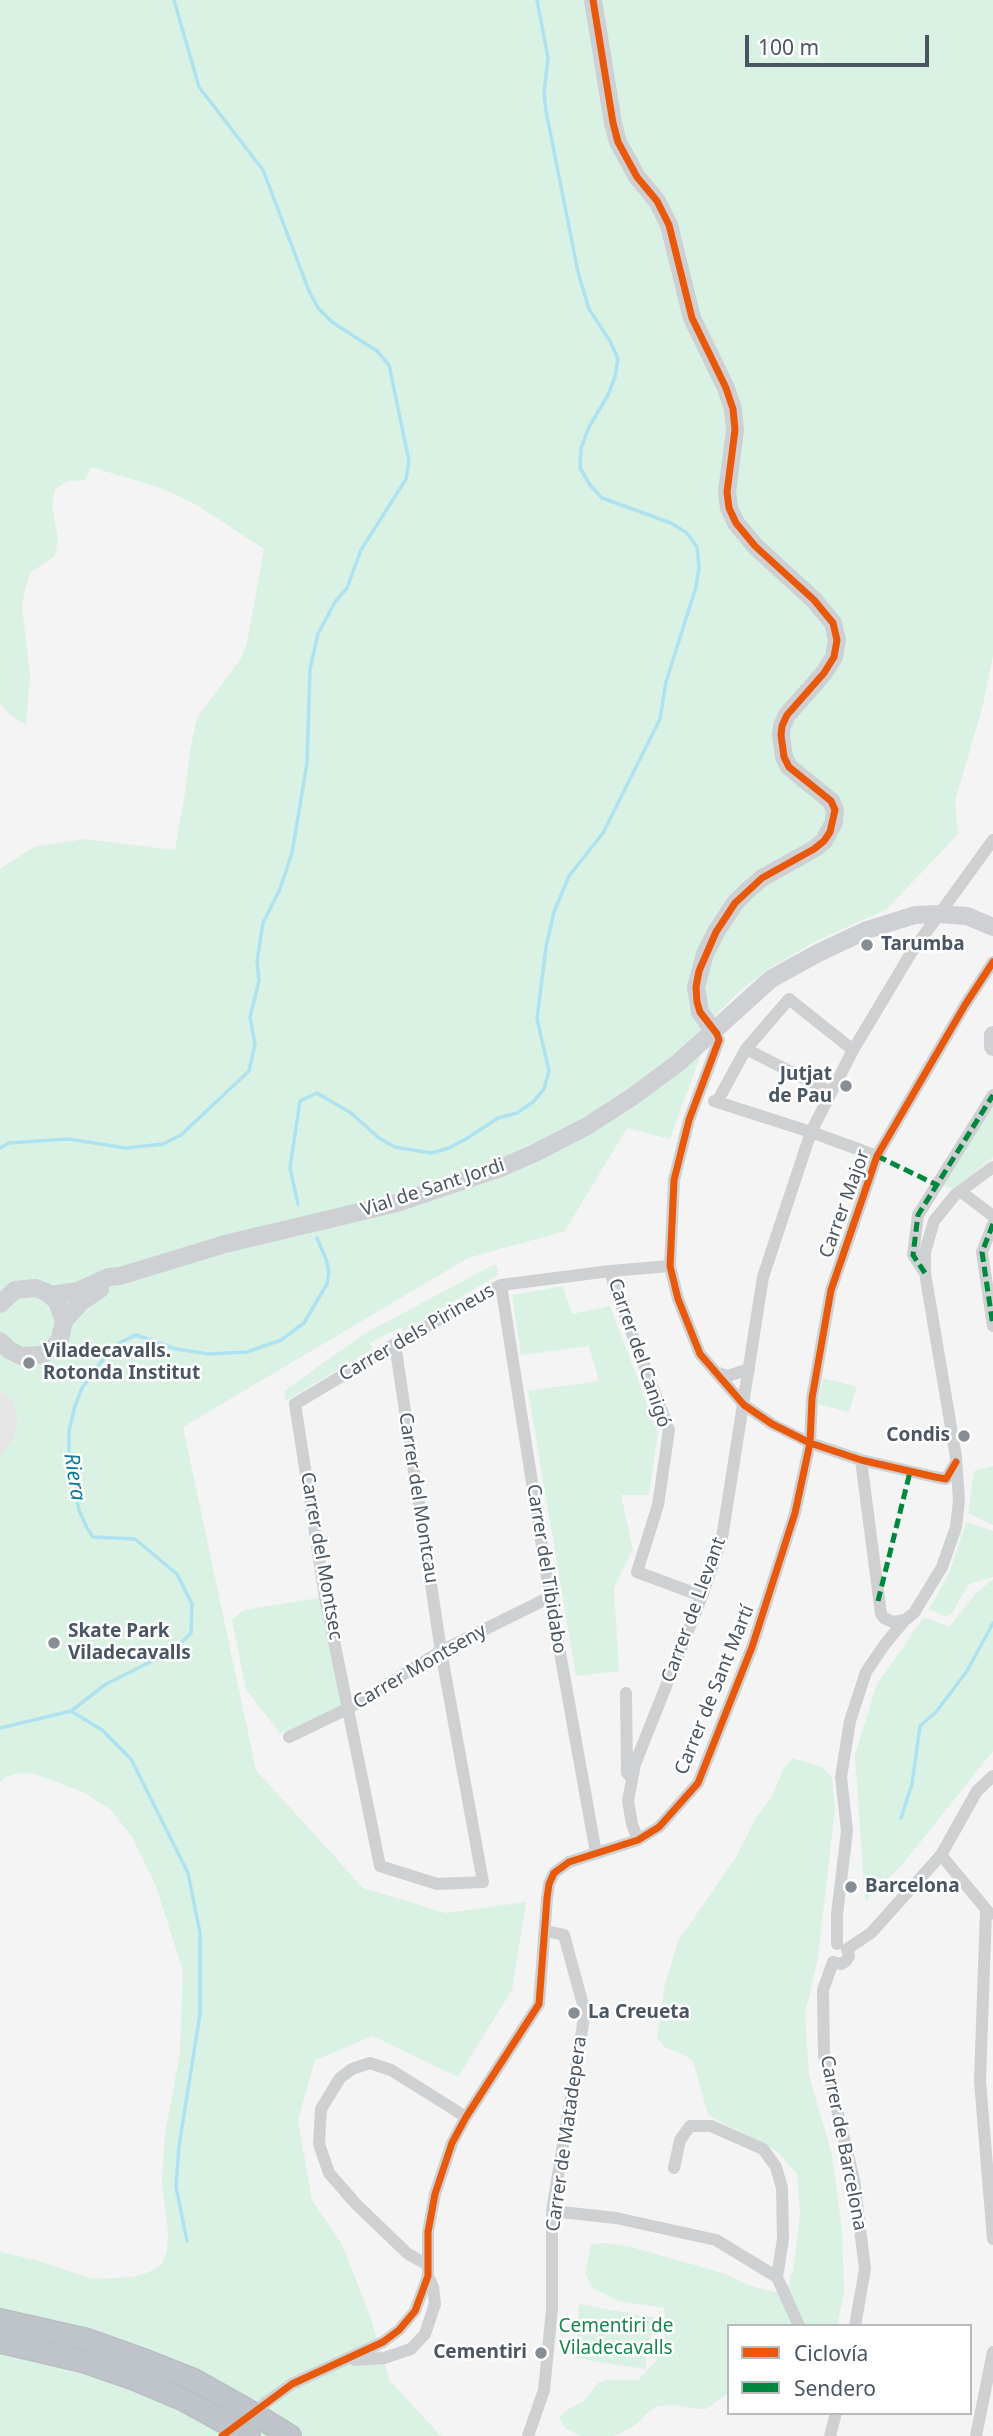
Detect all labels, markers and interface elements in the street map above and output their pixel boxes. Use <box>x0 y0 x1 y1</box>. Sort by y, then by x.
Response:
scale bar <box>748 21 932 65</box>
text: 100 m <box>758 33 819 61</box>
place label: Tarumba <box>881 934 965 956</box>
marker: Tarumba <box>859 937 875 953</box>
place label: Jutjat de Pau <box>768 1064 832 1108</box>
marker: Jutjat de Pau <box>838 1078 854 1094</box>
street label: Carrer Major <box>815 1147 875 1261</box>
street label: Vial de Sant Jordi <box>358 1154 508 1222</box>
street label: Carrer del Canigó <box>603 1275 675 1431</box>
street label: Carrer dels Pirineus <box>335 1279 499 1387</box>
place label: Viladecavalls. Rotonda Institut <box>43 1341 200 1385</box>
marker: Viladecavalls. Rotonda Institut <box>21 1355 37 1371</box>
street label: Carrer del Montcau <box>393 1411 443 1585</box>
place label: Condis <box>886 1425 950 1447</box>
marker: Condis <box>956 1428 972 1444</box>
water label: Riera <box>58 1451 90 1503</box>
street label: Carrer del Montsec <box>295 1470 347 1642</box>
street label: Carrer del Tibidabo <box>521 1483 571 1655</box>
street label: Carrer de Llevant <box>657 1534 731 1686</box>
street label: Carrer de Sant Martí <box>671 1602 759 1778</box>
street label: Carrer Montseny <box>349 1620 491 1714</box>
place label: Skate Park Viladecavalls <box>68 1621 191 1665</box>
marker: Skate Park Viladecavalls <box>46 1635 62 1651</box>
place label: Barcelona <box>865 1876 960 1898</box>
marker: Barcelona <box>843 1879 859 1895</box>
place label: La Creueta <box>588 2002 690 2024</box>
marker: La Creueta <box>566 2005 582 2021</box>
street label: Carrer de Matadepera <box>542 2035 592 2233</box>
street label: Carrer de Barcelona <box>815 2053 871 2233</box>
park label: Cementiri de Viladecavalls <box>559 2316 673 2360</box>
legend <box>727 2324 972 2415</box>
text: Ciclovía <box>794 2339 868 2367</box>
place label: Cementiri <box>433 2342 527 2364</box>
marker: Cementiri <box>533 2345 549 2361</box>
text: Sendero <box>794 2374 876 2402</box>

